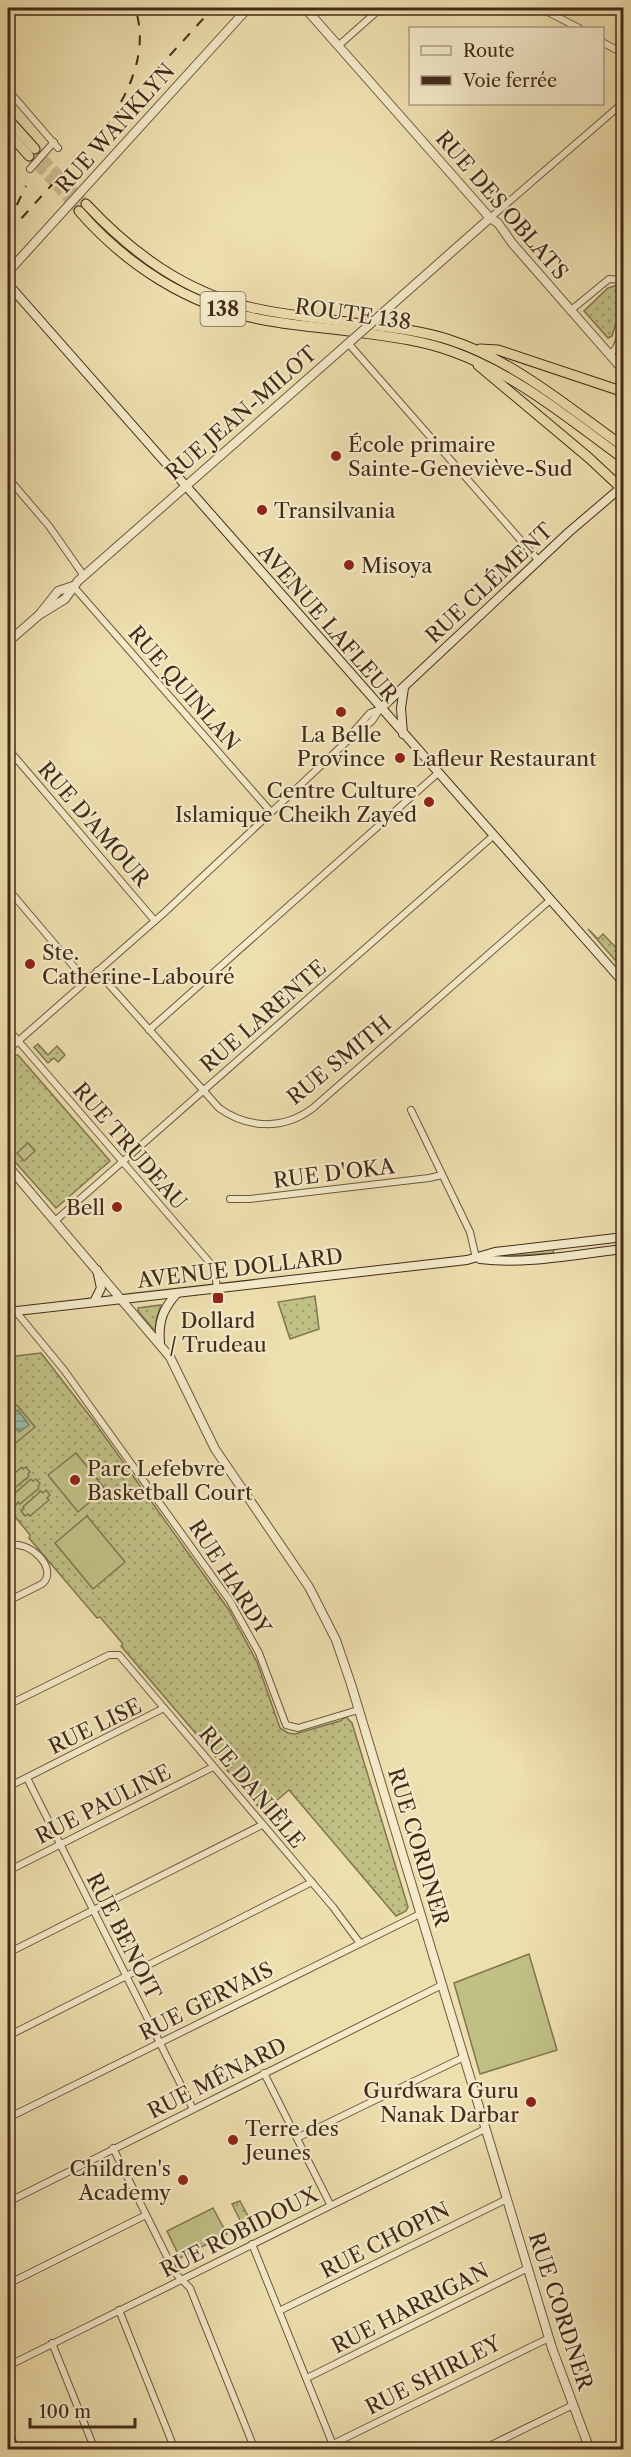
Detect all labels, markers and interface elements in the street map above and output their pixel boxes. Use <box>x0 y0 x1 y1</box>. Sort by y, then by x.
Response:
legend <box>409 27 604 105</box>
text: Route <box>463 40 515 62</box>
street label: RUE WANKLYN <box>50 58 180 198</box>
text: Voie ferrée <box>462 70 557 92</box>
street label: RUE DES OBLATS <box>431 126 573 284</box>
road number: 138 <box>200 292 246 326</box>
street label: ROUTE 138 <box>293 293 413 335</box>
street label: RUE JEAN-MILOT <box>160 340 322 485</box>
place label: École primaire Sainte-Geneviève-Sud <box>348 432 573 481</box>
marker: École primaire Sainte-Geneviève-Sud <box>329 449 343 463</box>
place label: Transilvania <box>274 498 396 523</box>
marker: Transilvania <box>255 503 269 517</box>
street label: RUE CLÉMENT <box>420 518 558 648</box>
street label: AVENUE LAFLEUR <box>252 539 404 708</box>
place label: Misoya <box>361 553 433 578</box>
marker: Misoya <box>342 558 356 572</box>
street label: RUE QUINLAN <box>123 621 245 755</box>
marker: La Belle Province <box>334 705 348 719</box>
place label: La Belle Province <box>297 722 385 771</box>
place label: Lafleur Restaurant <box>412 746 597 771</box>
marker: Lafleur Restaurant <box>393 751 407 765</box>
street label: RUE D'AMOUR <box>33 757 156 893</box>
place label: Centre Culture Islamique Cheikh Zayed <box>175 778 417 827</box>
marker: Centre Culture Islamique Cheikh Zayed <box>422 795 436 809</box>
place label: Ste. Catherine-Labouré <box>42 940 235 989</box>
street label: RUE LARENTE <box>195 955 331 1077</box>
marker: Ste. Catherine-Labouré <box>23 957 37 971</box>
street label: RUE SMITH <box>282 1010 396 1110</box>
street label: RUE TRUDEAU <box>68 1077 192 1215</box>
street label: RUE D'OKA <box>272 1153 397 1193</box>
place label: Bell <box>66 1195 105 1220</box>
marker: Bell <box>110 1200 124 1214</box>
street label: AVENUE DOLLARD <box>135 1243 344 1293</box>
marker: Dollard / Trudeau <box>211 1291 225 1305</box>
place label: Dollard / Trudeau <box>169 1308 267 1357</box>
place label: Parc Lefebvre Basketball Court <box>87 1456 253 1505</box>
marker: Parc Lefebvre Basketball Court <box>68 1473 82 1487</box>
street label: RUE HARDY <box>184 1515 277 1640</box>
street label: RUE LISE <box>45 1693 145 1759</box>
street label: RUE DANIÈLE <box>194 1721 310 1853</box>
street label: RUE PAULINE <box>31 1759 175 1849</box>
street label: RUE CORDNER <box>383 1765 455 1931</box>
street label: RUE BENOIT <box>81 1869 167 2004</box>
street label: RUE GERVAIS <box>135 1957 277 2045</box>
street label: RUE MÉNARD <box>144 2032 290 2124</box>
place label: Gurdwara Guru Nanak Darbar <box>363 2078 519 2127</box>
marker: Gurdwara Guru Nanak Darbar <box>524 2095 538 2109</box>
place label: Terre des Jeunes <box>242 2116 339 2165</box>
marker: Terre des Jeunes <box>226 2133 240 2147</box>
place label: Children's Academy <box>70 2156 171 2205</box>
marker: Children's Academy <box>176 2173 190 2187</box>
street label: RUE ROBIDOUX <box>156 2181 322 2282</box>
street label: RUE CHOPIN <box>316 2197 454 2283</box>
street label: RUE CORDNER <box>524 2229 599 2394</box>
street label: RUE HARRIGAN <box>327 2258 493 2358</box>
street label: RUE SHIRLEY <box>361 2330 506 2420</box>
scale bar <box>30 2391 135 2429</box>
text: 100 m <box>39 2401 91 2423</box>

